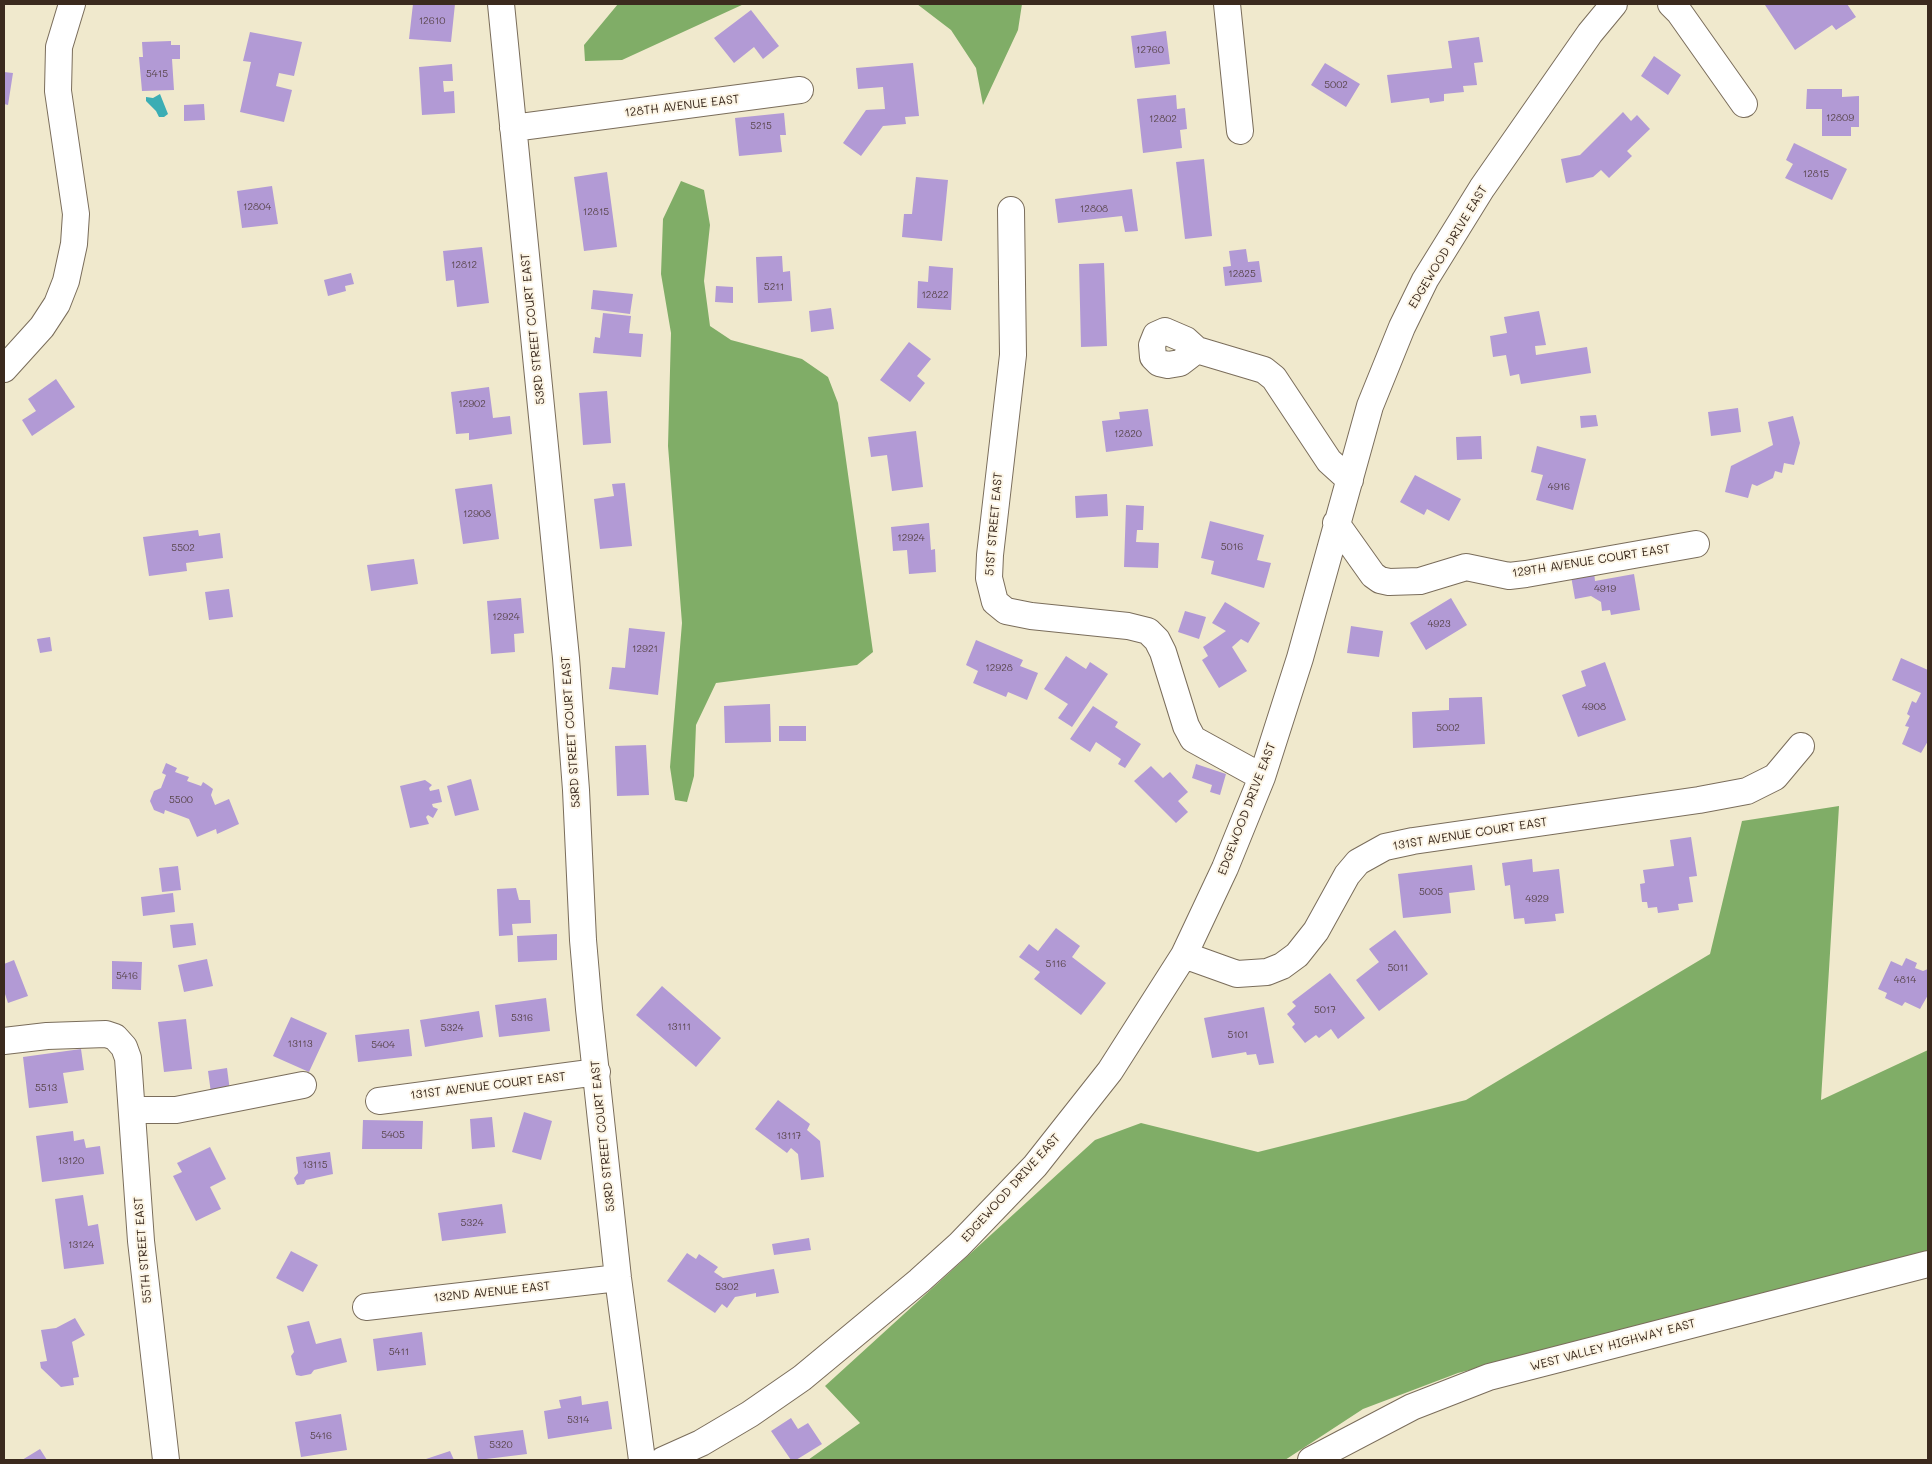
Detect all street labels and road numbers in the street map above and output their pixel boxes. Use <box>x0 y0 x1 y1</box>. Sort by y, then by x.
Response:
street label: 128TH AVENUE EAST <box>624 92 740 120</box>
street label: EDGEWOOD DRIVE EAST <box>1406 183 1490 311</box>
street label: 53RD STREET COURT EAST <box>518 253 548 405</box>
street label: 51ST STREET EAST <box>982 472 1006 576</box>
street label: 129TH AVENUE COURT EAST <box>1511 541 1671 581</box>
street label: 53RD STREET COURT EAST <box>559 656 583 808</box>
street label: EDGEWOOD DRIVE EAST <box>1215 741 1279 877</box>
street label: 131ST AVENUE COURT EAST <box>1392 815 1548 853</box>
street label: 53RD STREET COURT EAST <box>588 1060 618 1212</box>
street label: 131ST AVENUE COURT EAST <box>409 1069 567 1103</box>
street label: EDGEWOOD DRIVE EAST <box>959 1131 1063 1245</box>
street label: 55TH STREET EAST <box>131 1196 155 1304</box>
street label: 132ND AVENUE EAST <box>433 1279 551 1305</box>
street label: WEST VALLEY HIGHWAY EAST <box>1529 1316 1697 1374</box>

